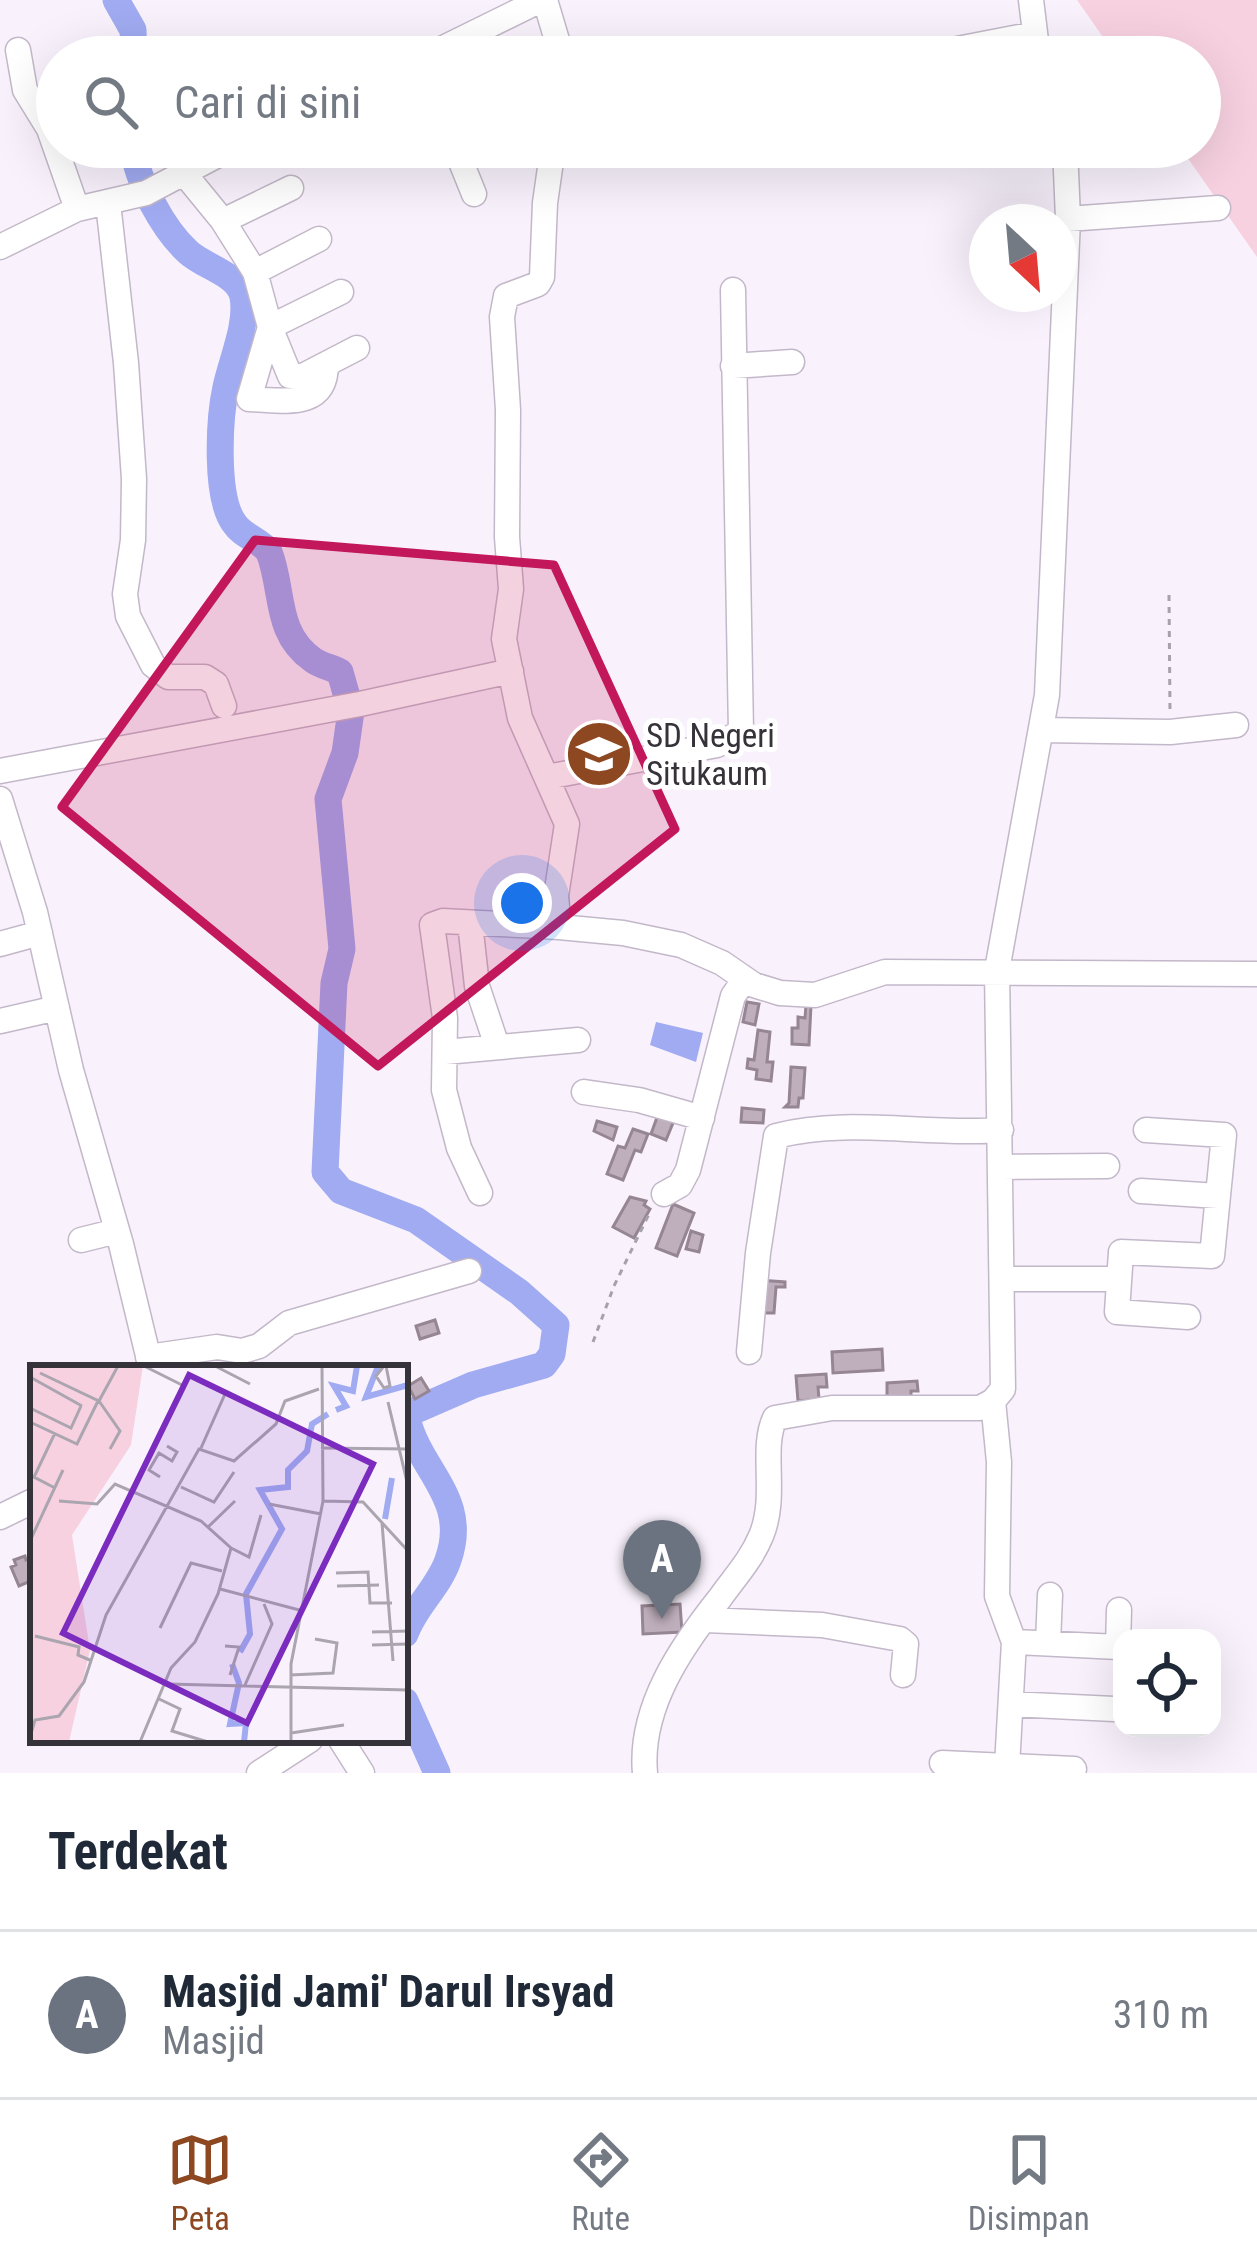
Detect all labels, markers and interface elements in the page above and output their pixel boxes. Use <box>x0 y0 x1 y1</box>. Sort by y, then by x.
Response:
search box <box>36 36 1221 168</box>
icon: search <box>78 69 144 135</box>
text: Cari di sini <box>174 76 361 129</box>
north arrow <box>969 204 1077 312</box>
place label: SD Negeri Situkaum <box>646 716 775 793</box>
school or university icon: SD Negeri Situkaum <box>564 719 634 789</box>
your location <box>492 873 552 933</box>
inset map <box>30 1365 408 1743</box>
pin: A <box>623 1520 701 1619</box>
map controls <box>1113 1629 1221 1737</box>
button: locate <box>1113 1629 1221 1737</box>
text: Terdekat <box>48 1822 228 1881</box>
text: Masjid Jami' Darul Irsyad <box>162 1965 614 2018</box>
text: A <box>75 1992 99 2038</box>
text: 310 m <box>1113 1992 1209 2038</box>
text: Masjid <box>162 2018 265 2064</box>
tab: Peta <box>167 2127 233 2238</box>
tab: Rute <box>568 2127 634 2238</box>
tab: Disimpan <box>968 2127 1090 2238</box>

